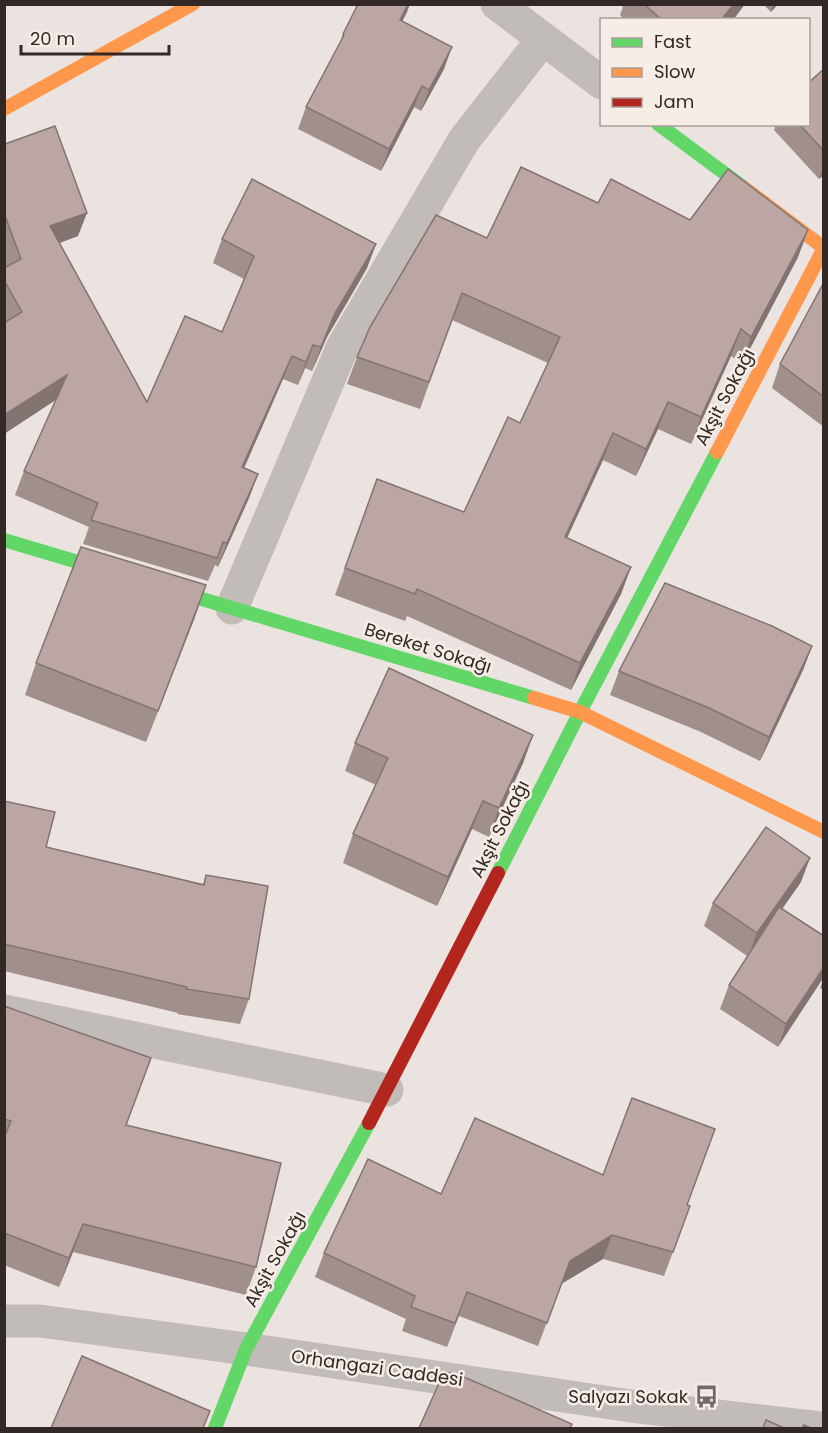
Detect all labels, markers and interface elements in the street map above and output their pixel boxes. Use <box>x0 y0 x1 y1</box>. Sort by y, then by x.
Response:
scale bar <box>21 18 170 56</box>
legend <box>600 18 810 126</box>
text: 20 m <box>30 26 75 51</box>
text: Fast <box>654 29 691 54</box>
text: Slow <box>654 59 696 84</box>
text: Jam <box>654 89 694 114</box>
street label: Akşit Sokağı <box>688 344 761 450</box>
street label: Bereket Sokağı <box>361 616 495 679</box>
street label: Akşit Sokağı <box>464 776 535 882</box>
street label: Akşit Sokağı <box>238 1206 311 1311</box>
street label: Orhangazi Caddesi <box>290 1343 465 1392</box>
place label: Salyazı Sokak <box>568 1384 689 1409</box>
bus stop icon: Salyazı Sokak <box>693 1384 719 1410</box>

